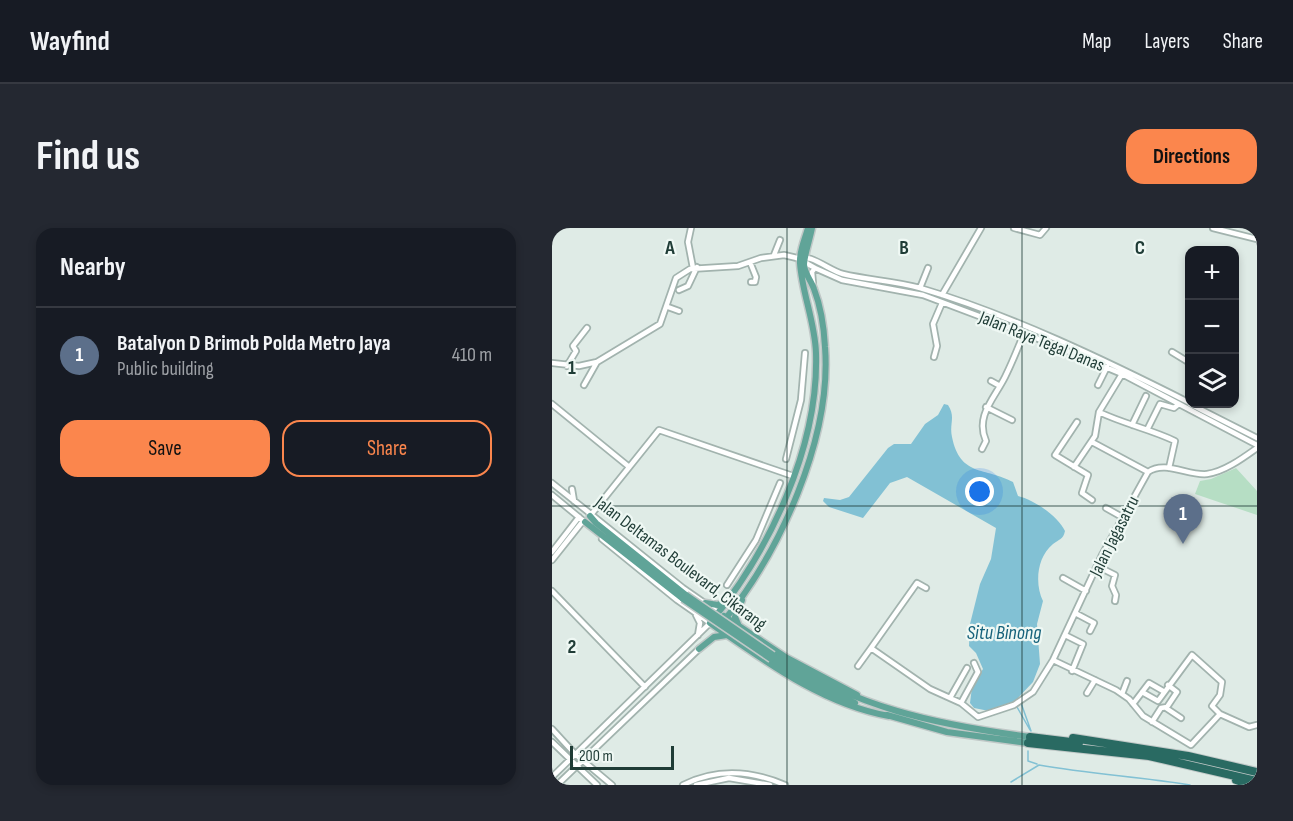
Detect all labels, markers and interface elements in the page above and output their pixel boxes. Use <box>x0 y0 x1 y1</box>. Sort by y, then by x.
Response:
text: Wayfind <box>30 25 110 58</box>
text: Map <box>1082 29 1111 54</box>
text: Layers <box>1144 29 1190 54</box>
text: Share <box>1223 29 1263 54</box>
button: Directions <box>1126 129 1257 184</box>
text: Find us <box>36 131 140 182</box>
text: A <box>664 236 675 260</box>
text: B <box>899 236 909 260</box>
text: C <box>1135 236 1145 260</box>
map controls <box>1185 246 1239 408</box>
button: + <box>1185 246 1239 300</box>
text: Nearby <box>60 252 126 283</box>
button: − <box>1185 300 1239 354</box>
street label: Jalan Raya Tegal Danas <box>975 306 1107 376</box>
text: Batalyon D Brimob Polda Metro Jaya <box>117 330 391 357</box>
text: 1 <box>76 343 83 367</box>
text: 410 m <box>452 343 492 367</box>
button: layers <box>1185 354 1239 408</box>
text: 1 <box>568 356 576 380</box>
text: Public building <box>117 357 214 381</box>
button: Save <box>60 420 270 477</box>
button: Share <box>282 420 492 477</box>
your location <box>965 477 994 506</box>
street label: Jalan Deltamas Boulevard, Cikarang <box>590 491 771 635</box>
street label: Jalan Jagasatru <box>1085 492 1144 581</box>
pin: 1 <box>1164 494 1202 544</box>
water label: Situ Binong <box>967 621 1041 645</box>
text: 2 <box>568 635 576 659</box>
scale bar <box>570 743 674 770</box>
text: 200 m <box>579 747 613 766</box>

